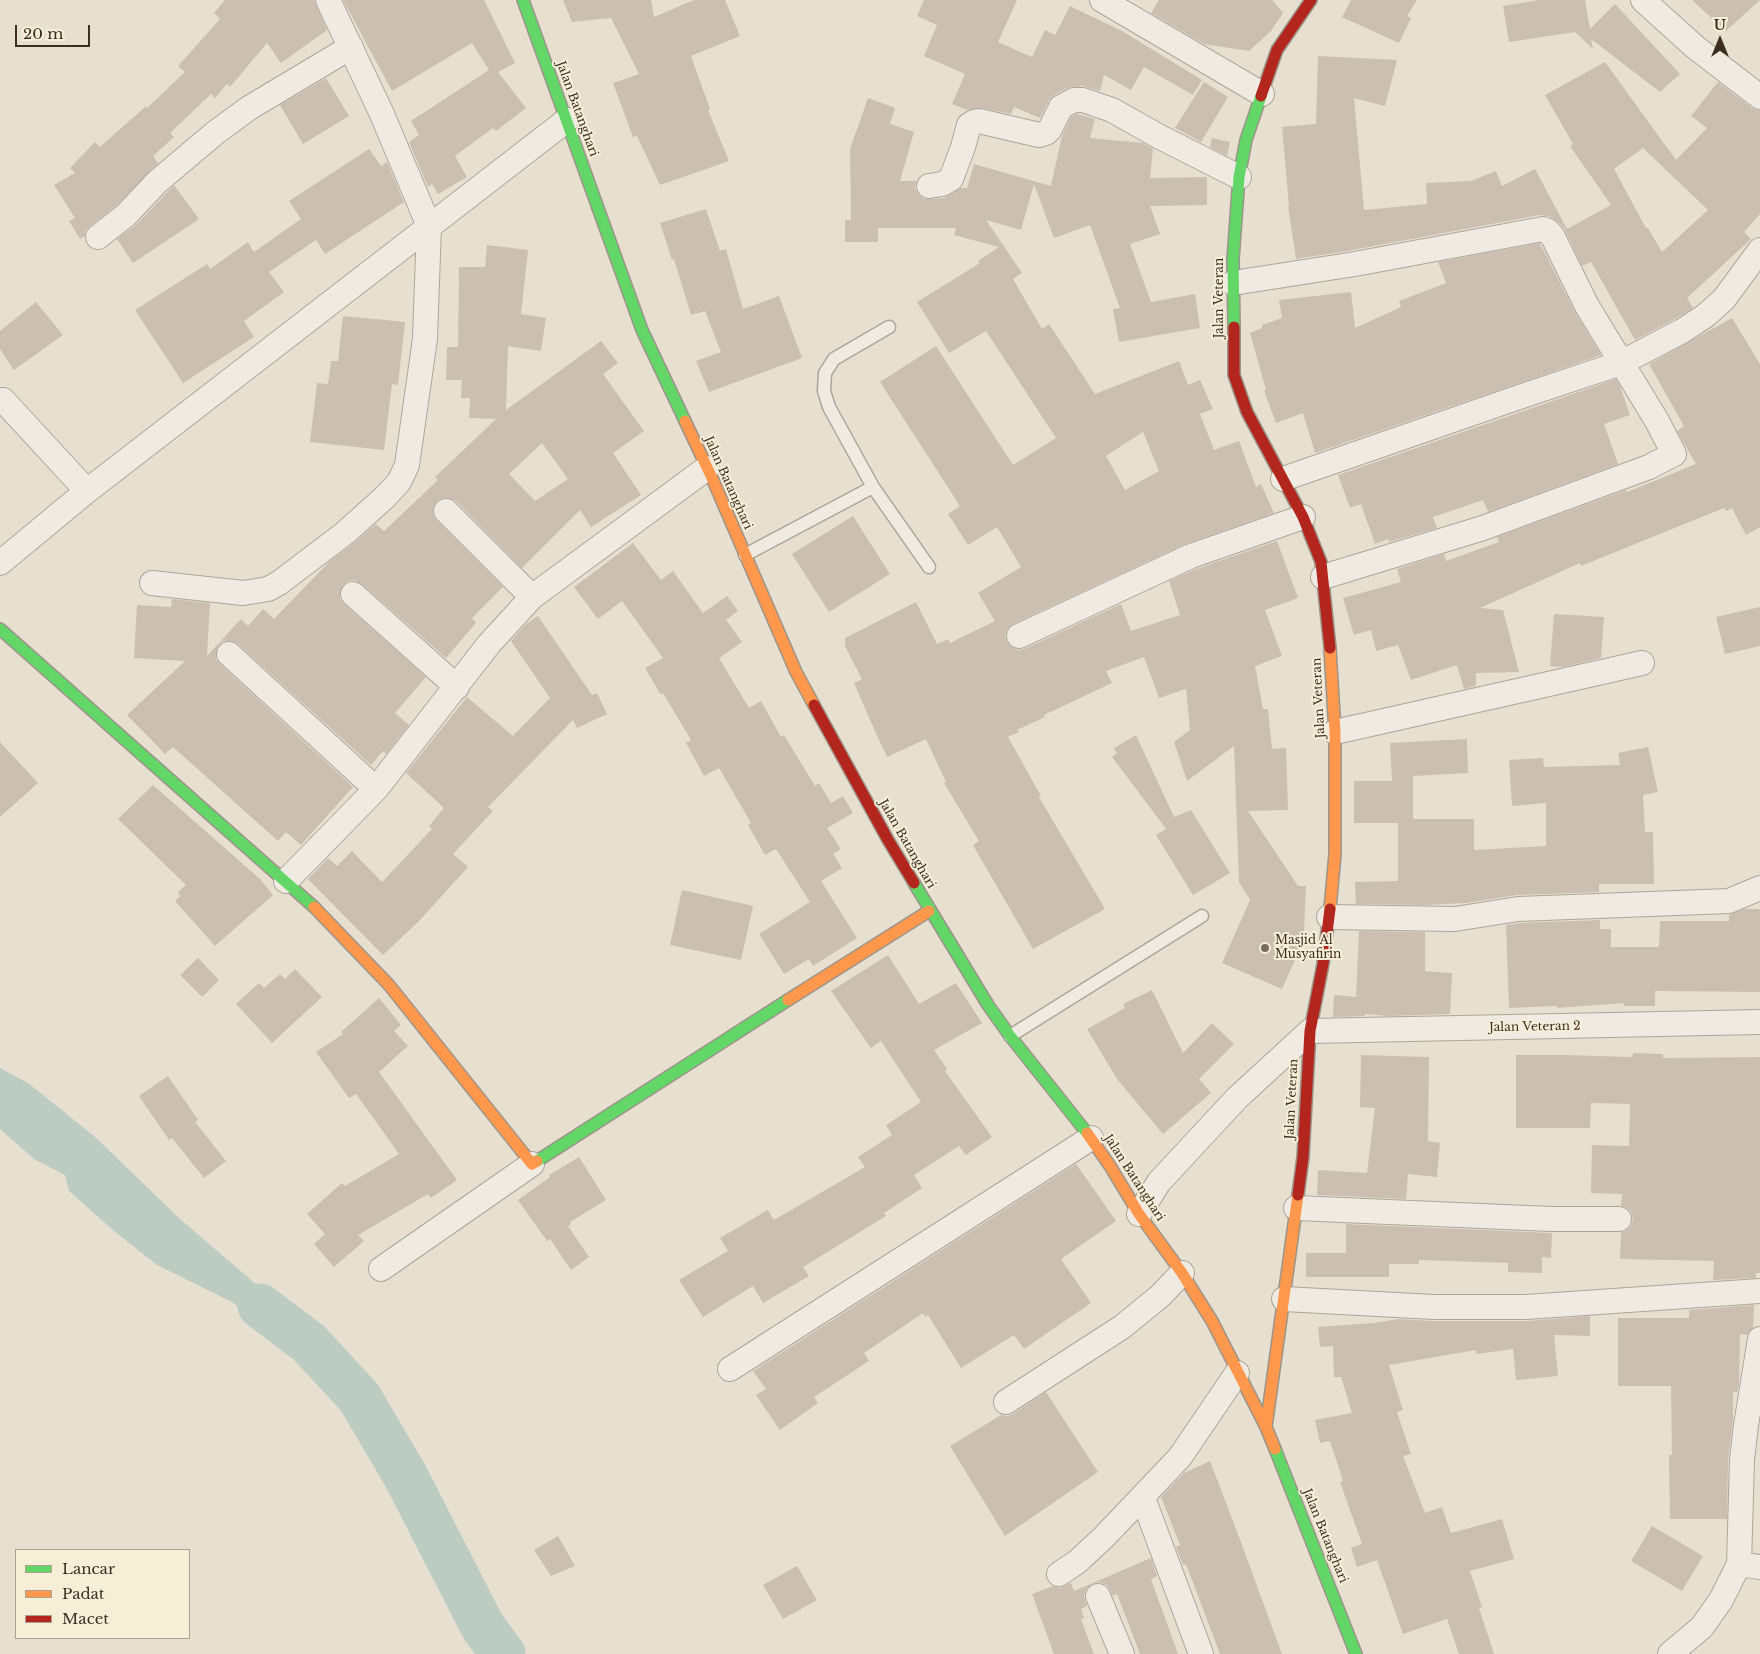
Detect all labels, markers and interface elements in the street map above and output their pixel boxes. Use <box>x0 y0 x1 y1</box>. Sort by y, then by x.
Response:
scale bar <box>18 15 92 47</box>
north arrow <box>1695 15 1745 65</box>
text: U <box>1714 16 1726 34</box>
text: 20 m <box>23 24 63 43</box>
street label: Jalan Batanghari <box>553 59 601 159</box>
street label: Jalan Veteran <box>1213 258 1227 338</box>
street label: Jalan Batanghari <box>701 434 755 532</box>
street label: Jalan Veteran <box>1310 657 1328 739</box>
street label: Jalan Batanghari <box>876 797 938 891</box>
place label: Masjid Al Musyafirin <box>1275 934 1341 962</box>
marker: Masjid Al Musyafirin <box>1259 942 1271 954</box>
street label: Jalan Veteran 2 <box>1489 1019 1581 1035</box>
street label: Jalan Veteran <box>1283 1058 1301 1140</box>
street label: Jalan Batanghari <box>1101 1132 1167 1224</box>
street label: Jalan Batanghari <box>1300 1487 1350 1585</box>
legend <box>15 1549 190 1639</box>
text: Lancar <box>62 1559 115 1578</box>
text: Padat <box>62 1584 105 1603</box>
text: Macet <box>62 1609 109 1628</box>

